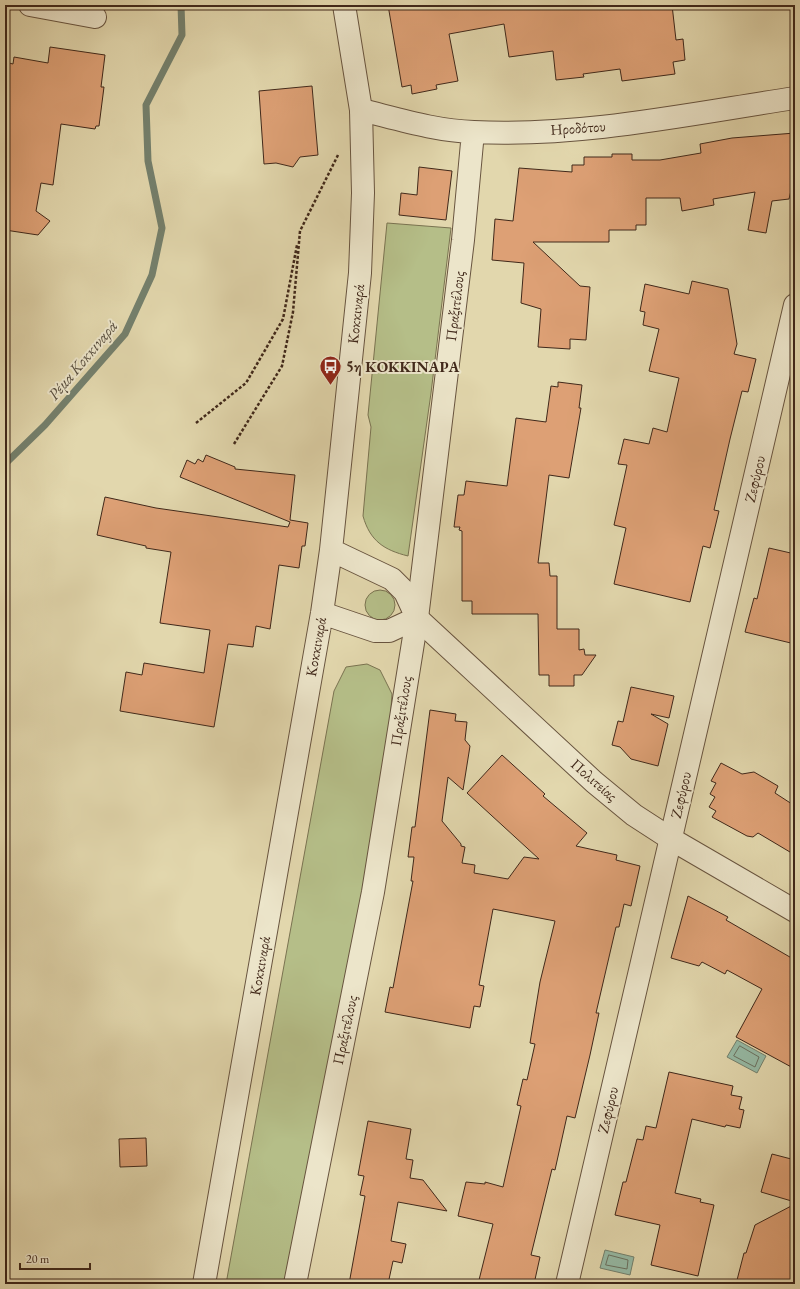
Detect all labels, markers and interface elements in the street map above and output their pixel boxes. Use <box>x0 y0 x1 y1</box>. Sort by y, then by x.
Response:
street label: Ηροδότου <box>550 116 606 139</box>
street label: Πραξιτέλους <box>441 270 468 342</box>
street label: Κοκκιναρά <box>343 283 368 345</box>
water label: Ρέμα Κοκκιναρά <box>43 316 122 404</box>
bus stop icon: 5η ΚΟΚΚΙΝΑΡΑ <box>317 354 343 387</box>
place label: 5η ΚΟΚΚΙΝΑΡΑ <box>346 357 459 376</box>
street label: Ζεφύρου <box>740 454 769 504</box>
street label: Κοκκιναρά <box>301 616 330 678</box>
street label: Πραξιτέλους <box>386 675 415 747</box>
street label: Πολιτείας <box>567 754 622 805</box>
street label: Ζεφύρου <box>666 770 695 820</box>
street label: Κοκκιναρά <box>245 935 274 997</box>
street label: Πραξιτέλους <box>328 993 361 1066</box>
street label: Ζεφύρου <box>593 1085 622 1135</box>
scale bar <box>20 1245 90 1271</box>
text: 20 m <box>26 1251 50 1267</box>

